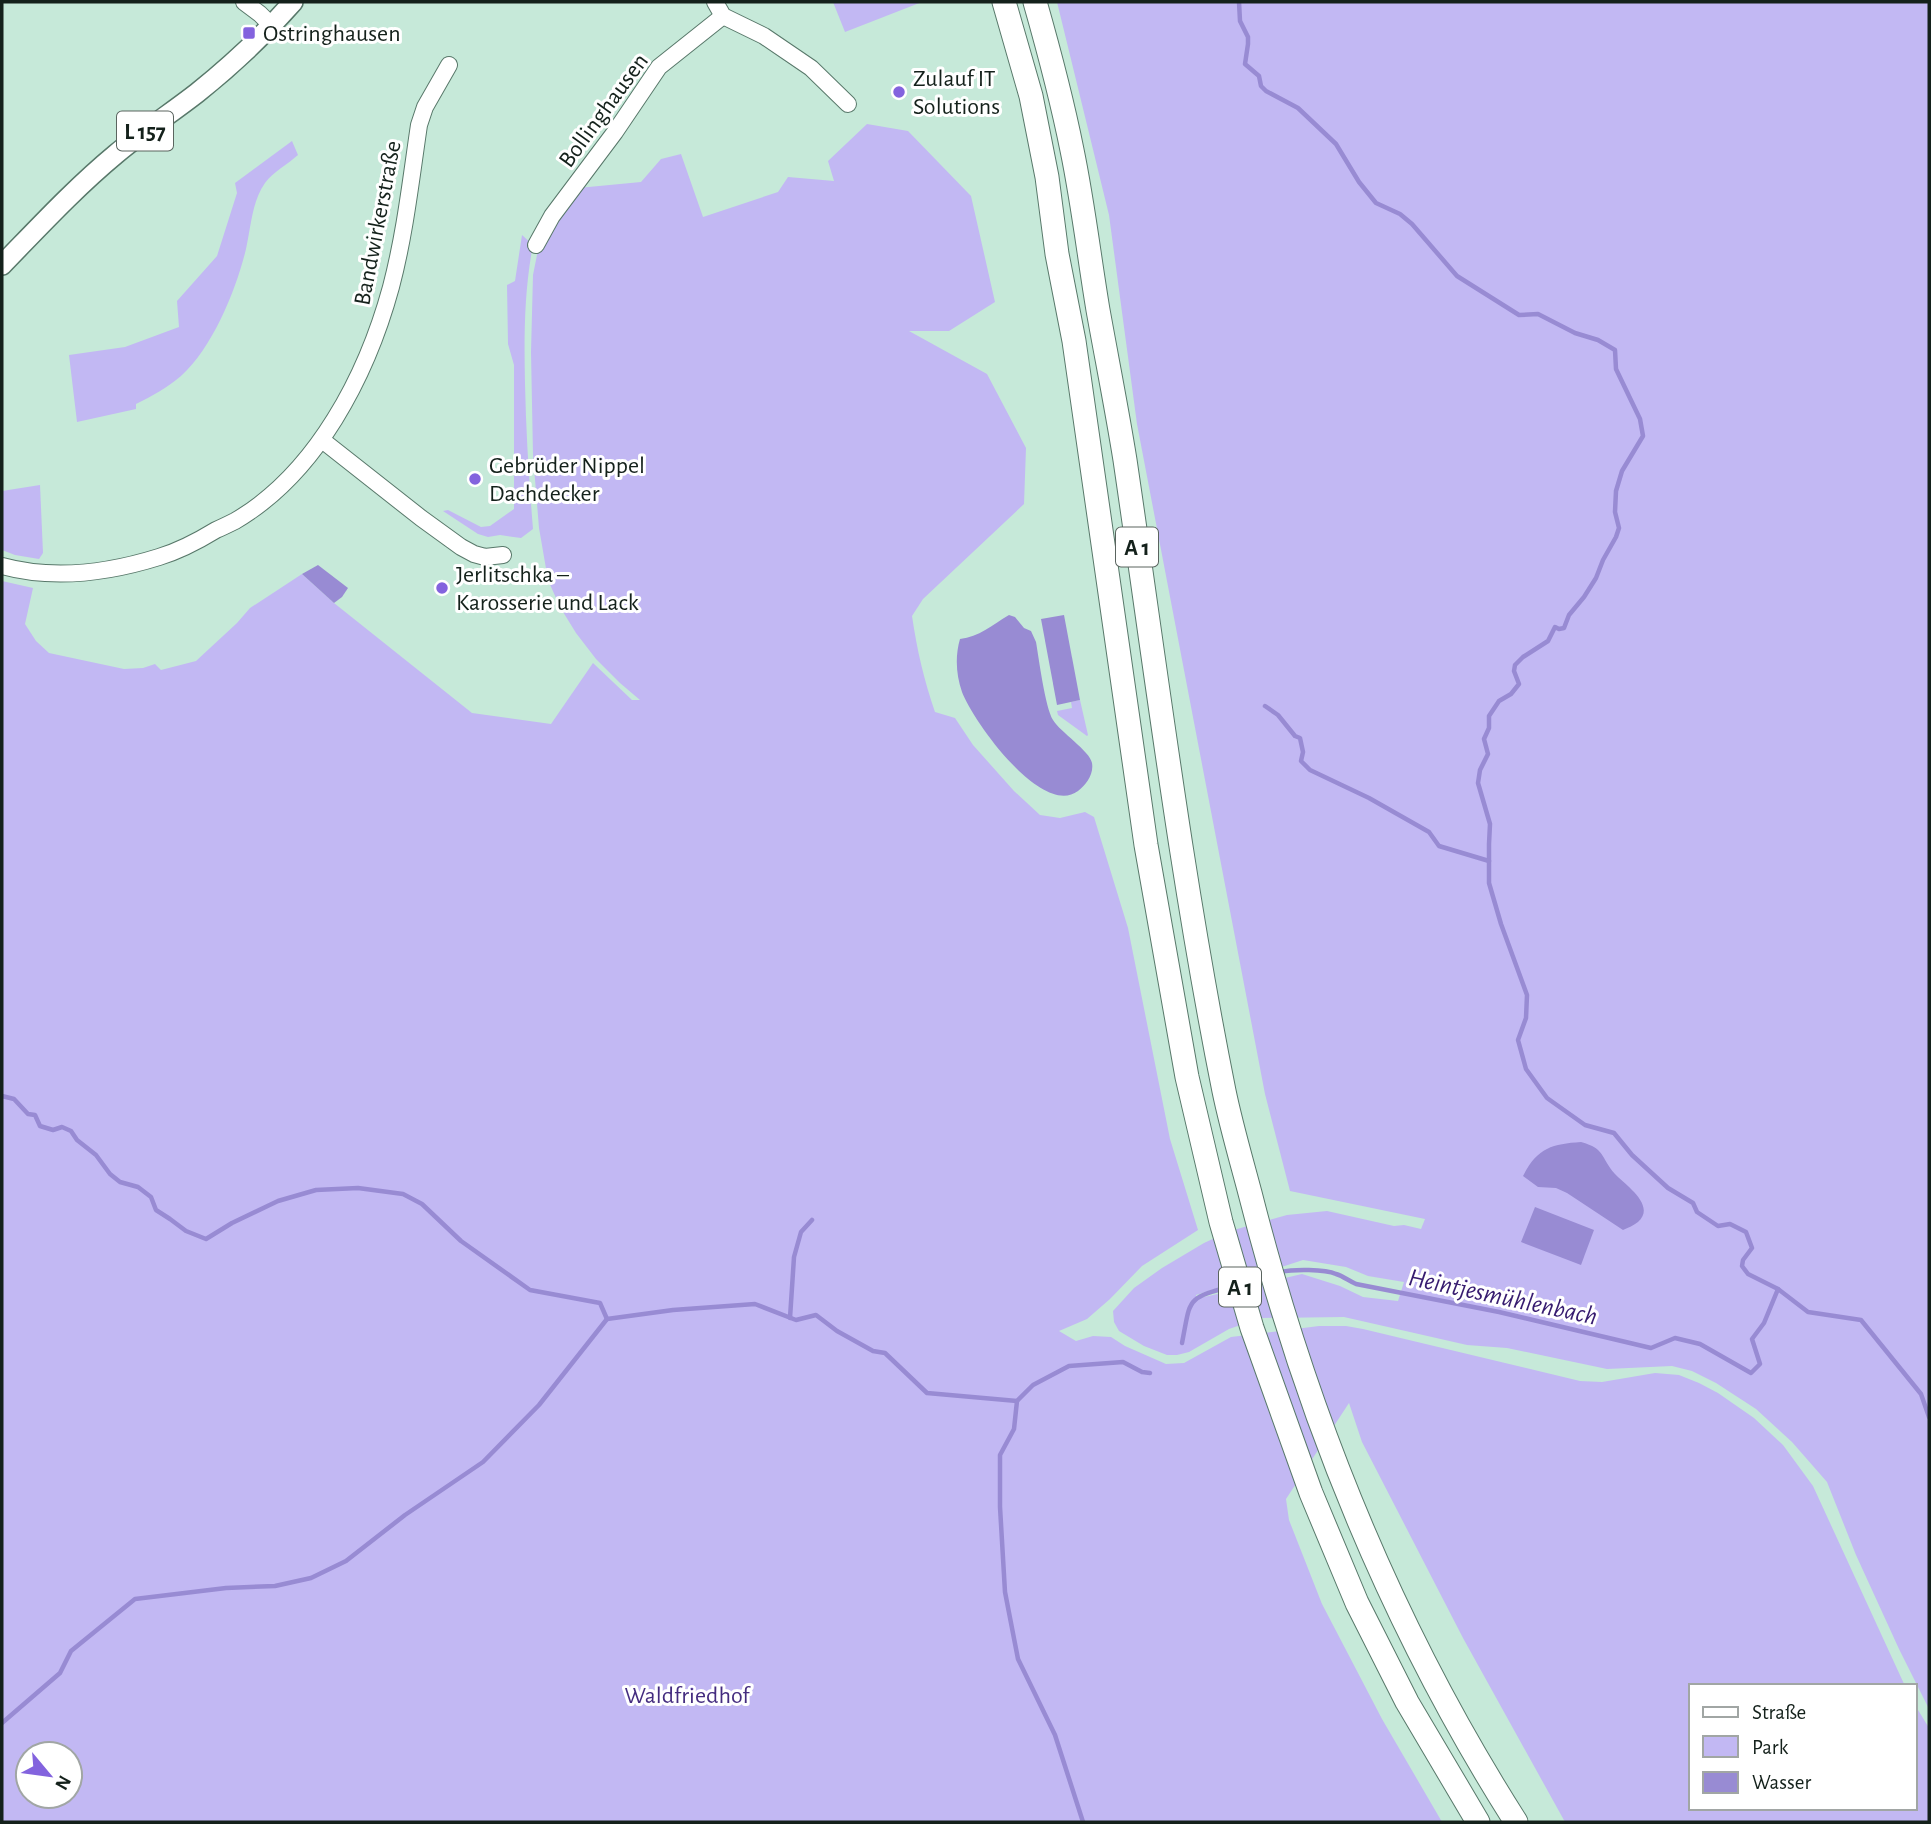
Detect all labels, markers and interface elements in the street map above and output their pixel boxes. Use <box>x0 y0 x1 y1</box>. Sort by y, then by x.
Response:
place label: Ostringhausen <box>263 22 401 46</box>
marker: Ostringhausen <box>241 25 257 41</box>
street label: Bollinghausen <box>555 49 653 172</box>
place label: Zulauf IT Solutions <box>913 67 1000 119</box>
marker: Zulauf IT Solutions <box>891 84 907 100</box>
road number: L 157 <box>117 112 173 150</box>
street label: Bandwirkerstraße <box>350 139 406 308</box>
place label: Gebrüder Nippel Dachdecker <box>489 454 645 506</box>
marker: Gebrüder Nippel Dachdecker <box>467 471 483 487</box>
road number: A 1 <box>1116 527 1158 566</box>
place label: Jerlitschka – Karosserie und Lack <box>456 563 639 615</box>
marker: Jerlitschka – Karosserie und Lack <box>434 580 450 596</box>
water label: Heintjesmühlenbach <box>1406 1264 1599 1330</box>
road number: A 1 <box>1219 1268 1261 1306</box>
park label: Waldfriedhof <box>625 1684 751 1708</box>
legend <box>1689 1684 1917 1810</box>
text: Straße <box>1752 1702 1806 1723</box>
text: Park <box>1752 1737 1789 1758</box>
north arrow <box>14 1740 84 1810</box>
text: N <box>51 1772 74 1793</box>
text: Wasser <box>1752 1772 1812 1793</box>

